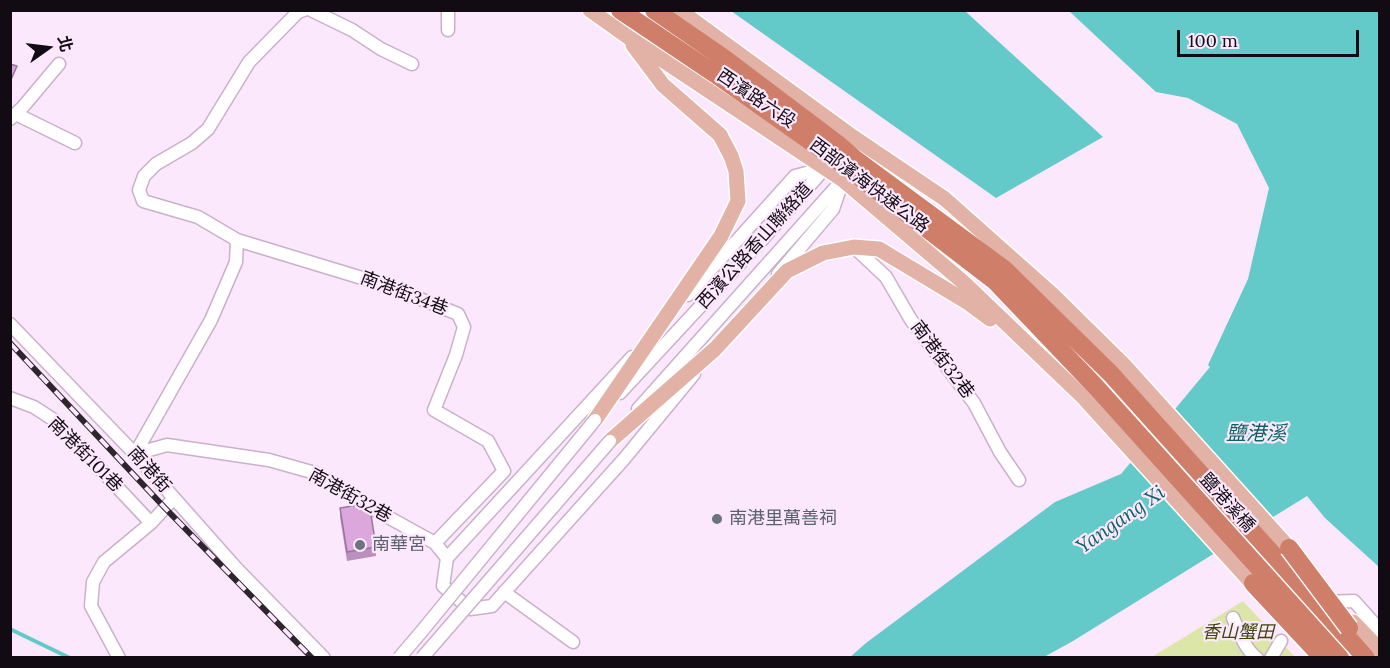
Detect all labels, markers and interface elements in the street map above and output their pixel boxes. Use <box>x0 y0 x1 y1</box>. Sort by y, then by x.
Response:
north arrow <box>18 18 78 78</box>
scale bar <box>1180 18 1362 56</box>
text: 100 m <box>1188 29 1238 52</box>
text: 北 <box>54 33 77 54</box>
street label: 西濱路六段 <box>713 65 799 133</box>
street label: 西部濱海快速公路 <box>805 134 933 238</box>
street label: 西濱公路香山聯絡道 <box>693 179 817 313</box>
street label: 南港街34巷 <box>357 267 451 321</box>
street label: 南港街32巷 <box>906 317 978 403</box>
street label: 南港街101巷 <box>43 413 127 497</box>
water label: 鹽港溪 <box>1226 422 1286 446</box>
street label: 南港街 <box>123 443 175 497</box>
street label: 南港街32巷 <box>305 464 395 528</box>
street label: 鹽港溪橋 <box>1195 469 1259 537</box>
water label: Yangang Xi <box>1072 481 1170 559</box>
place label: 南港里萬善祠 <box>729 508 837 530</box>
marker: 南港里萬善祠 <box>710 512 724 526</box>
place label: 南華宮 <box>372 534 426 556</box>
marker: 南華宮 <box>353 538 367 552</box>
park label: 香山蟹田 <box>1202 622 1274 644</box>

